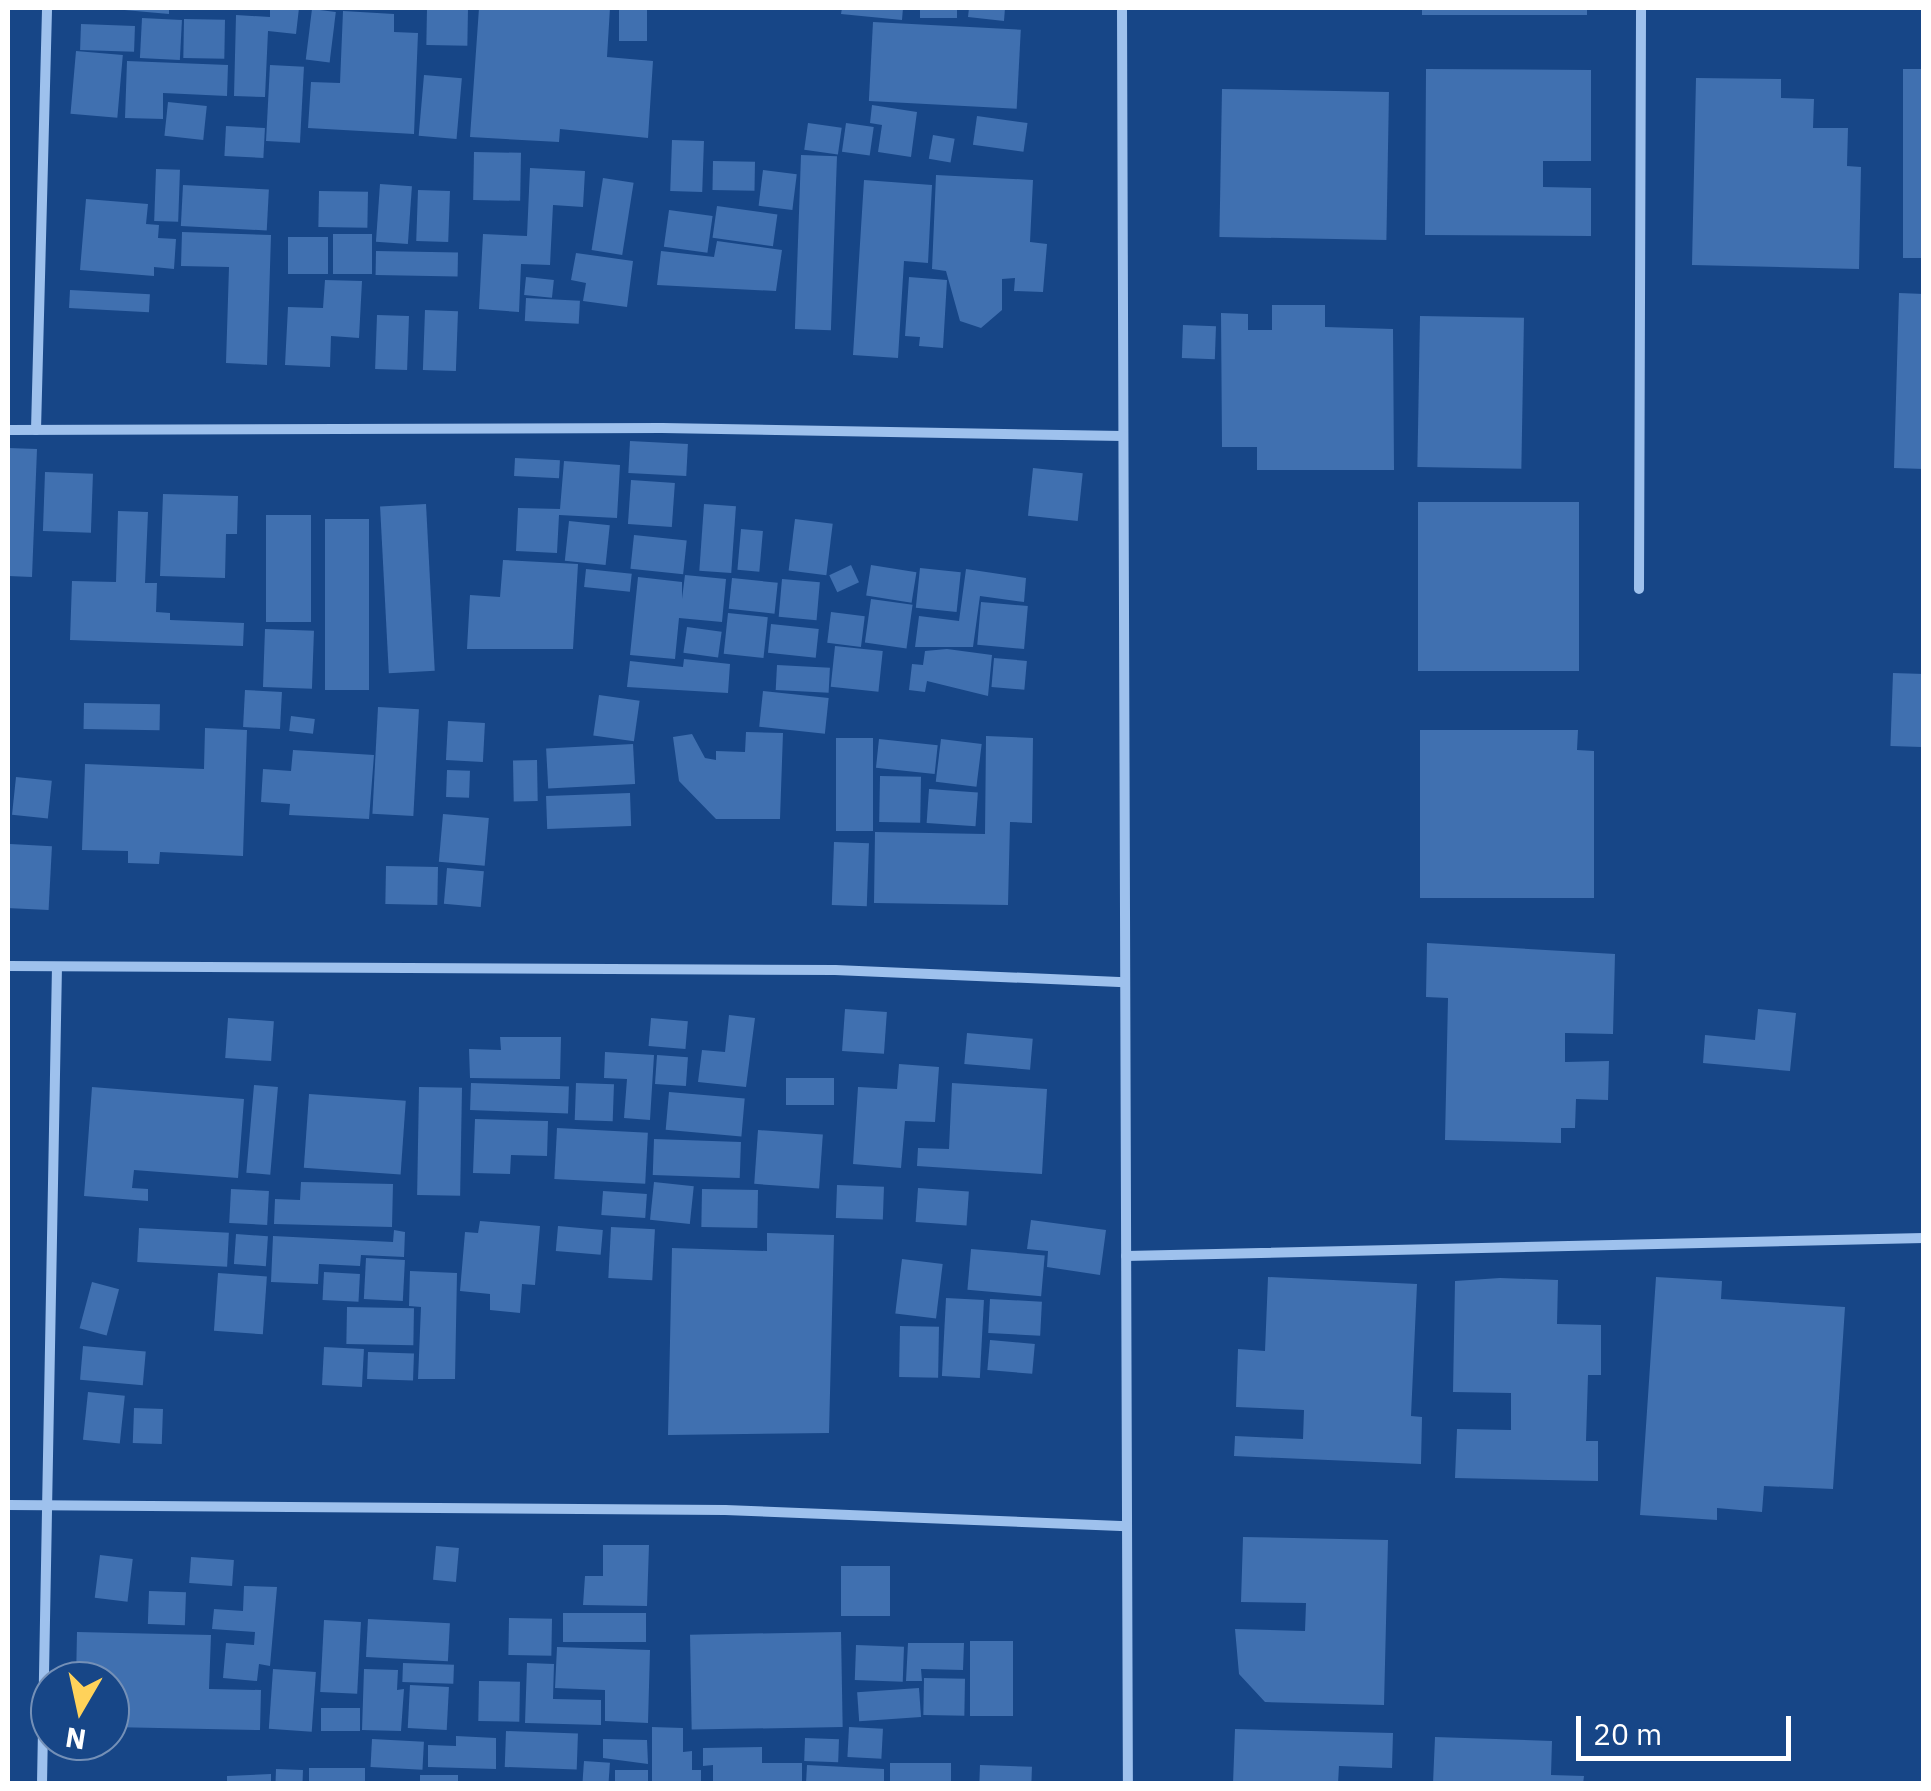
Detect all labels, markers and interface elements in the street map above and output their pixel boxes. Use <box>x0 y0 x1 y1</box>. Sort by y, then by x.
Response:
north arrow <box>30 1661 130 1761</box>
scale bar <box>1581 1696 1796 1758</box>
text: 20 m <box>1593 1714 1662 1753</box>
text: N <box>63 1719 88 1759</box>

